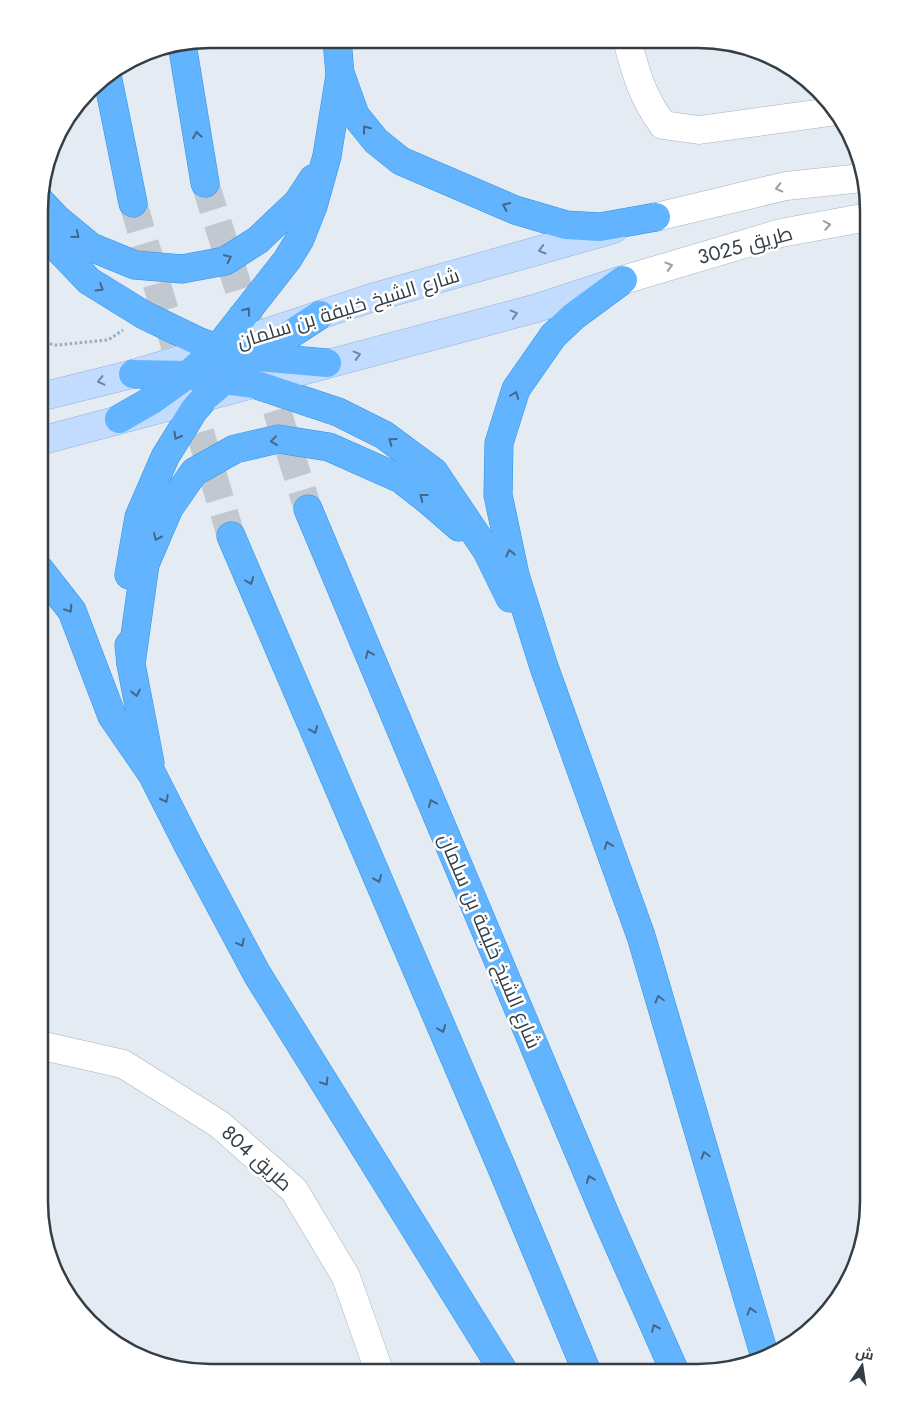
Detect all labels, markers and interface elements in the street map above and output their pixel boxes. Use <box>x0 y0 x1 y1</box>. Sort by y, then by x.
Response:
one-way arrow <box>363 125 372 135</box>
one-way arrow <box>192 130 203 138</box>
one-way arrow <box>774 182 783 192</box>
one-way arrow <box>502 202 511 213</box>
street label: طريق 3025 <box>694 219 796 272</box>
one-way arrow <box>822 220 831 230</box>
one-way arrow <box>70 229 79 237</box>
one-way arrow <box>538 244 547 254</box>
one-way arrow <box>223 254 232 264</box>
street label: شارع الشيخ خليفة بن سلمان <box>233 261 463 356</box>
one-way arrow <box>665 261 673 271</box>
one-way arrow <box>95 282 104 292</box>
one-way arrow <box>242 308 250 317</box>
one-way arrow <box>510 309 518 319</box>
one-way arrow <box>353 350 362 361</box>
one-way arrow <box>98 376 106 386</box>
one-way arrow <box>509 391 519 399</box>
one-way arrow <box>174 430 184 439</box>
one-way arrow <box>270 435 278 446</box>
one-way arrow <box>389 439 398 447</box>
one-way arrow <box>420 494 429 502</box>
one-way arrow <box>152 532 163 541</box>
one-way arrow <box>506 549 516 558</box>
one-way arrow <box>244 576 254 585</box>
one-way arrow <box>63 603 73 612</box>
one-way arrow <box>364 650 374 658</box>
one-way arrow <box>130 688 141 697</box>
one-way arrow <box>308 725 319 734</box>
one-way arrow <box>159 794 169 803</box>
one-way arrow <box>427 799 438 808</box>
street label: شارع الشيخ خليفة بن سلمان <box>431 829 548 1053</box>
one-way arrow <box>604 841 614 850</box>
one-way arrow <box>372 874 383 883</box>
one-way arrow <box>235 938 245 947</box>
one-way arrow <box>655 995 665 1004</box>
one-way arrow <box>436 1024 447 1033</box>
one-way arrow <box>319 1077 328 1086</box>
street label: طريق 804 <box>215 1119 298 1198</box>
one-way arrow <box>701 1151 711 1159</box>
one-way arrow <box>586 1175 597 1184</box>
one-way arrow <box>747 1307 757 1315</box>
one-way arrow <box>651 1324 662 1333</box>
north arrow <box>837 1341 887 1391</box>
text: ش <box>854 1342 876 1365</box>

